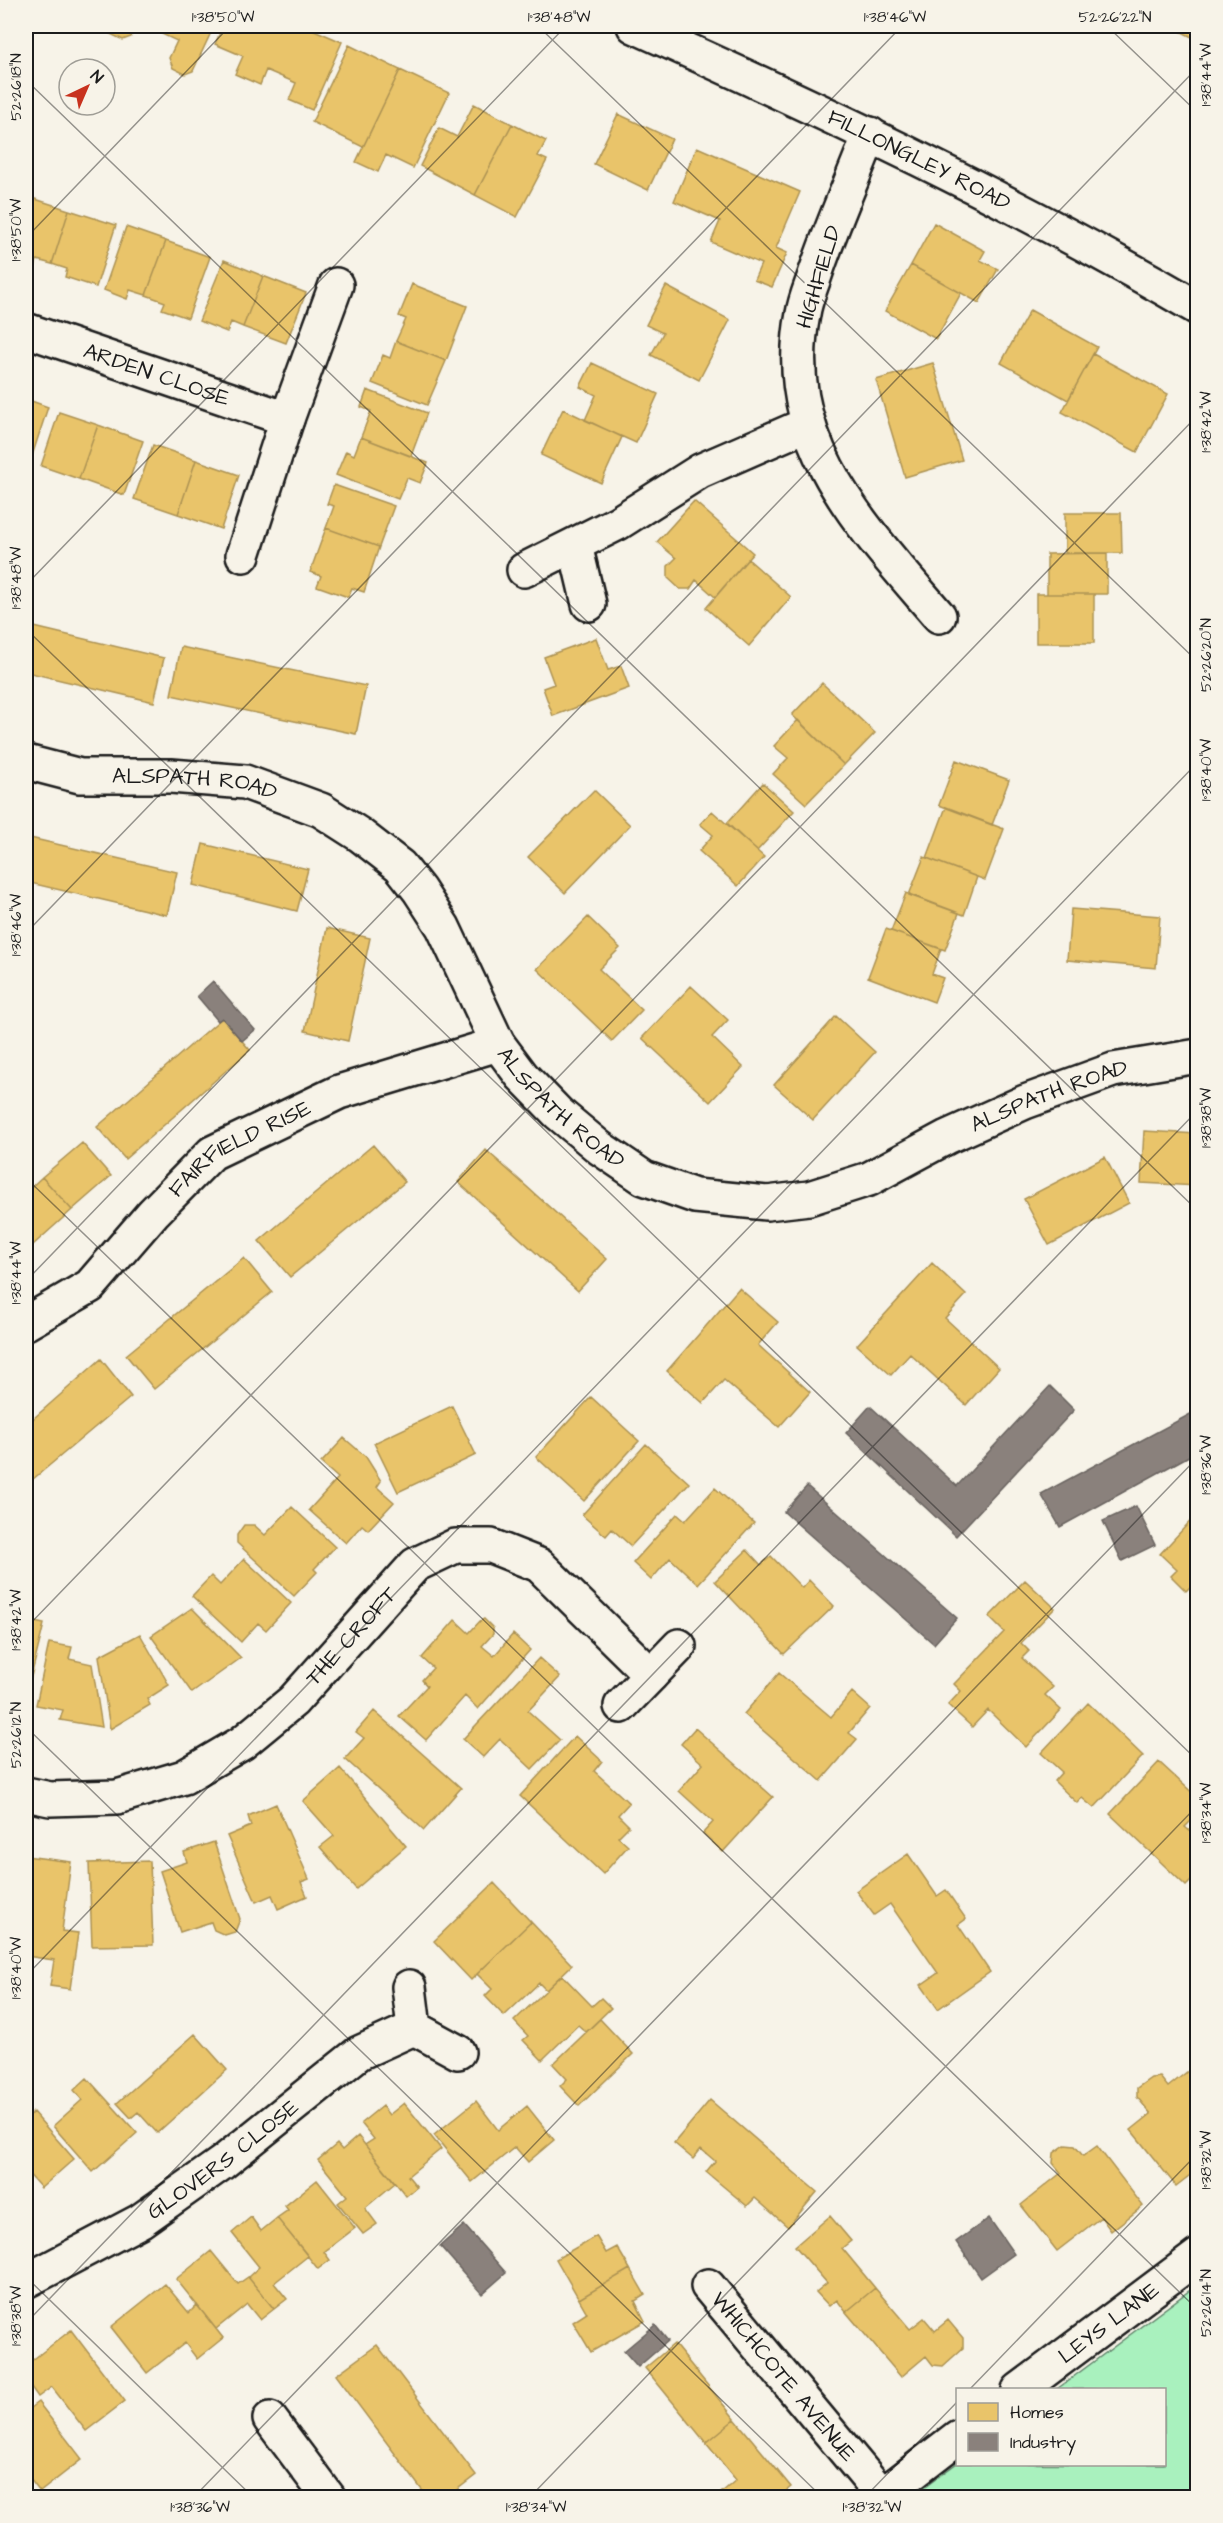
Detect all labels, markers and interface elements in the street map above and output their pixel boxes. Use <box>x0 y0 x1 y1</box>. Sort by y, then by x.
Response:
text: 1°38'50"W <box>192 7 254 28</box>
text: 1°38'48"W <box>528 7 590 28</box>
text: 1°38'46"W <box>864 7 926 28</box>
text: 52°26'22"N <box>1078 7 1152 28</box>
text: 1°38'44"W <box>1196 43 1217 107</box>
text: 52°26'18"N <box>6 53 27 121</box>
north arrow <box>57 57 117 117</box>
text: N <box>85 66 108 88</box>
street label: FILLONGLEY ROAD <box>822 102 1016 218</box>
text: 1°38'50"W <box>6 199 27 261</box>
street label: HIGHFIELD <box>789 222 849 332</box>
street label: ARDEN CLOSE <box>79 335 234 414</box>
text: 1°38'42"W <box>1196 391 1217 453</box>
text: 1°38'48"W <box>6 547 27 609</box>
text: 52°26'20"N <box>1196 618 1217 692</box>
text: 1°38'40"W <box>1196 739 1217 801</box>
street label: ALSPATH ROAD <box>112 760 281 808</box>
text: 1°38'46"W <box>6 894 27 956</box>
street label: ALSPATH ROAD <box>490 1040 631 1176</box>
street label: ALSPATH ROAD <box>965 1052 1130 1140</box>
text: 1°38'38"W <box>1196 1088 1217 1148</box>
street label: FAIRFIELD RISE <box>161 1092 316 1204</box>
text: 1°38'44"W <box>6 1241 27 1305</box>
text: 1°38'36"W <box>1196 1435 1217 1495</box>
street label: THE CROFT <box>298 1579 404 1693</box>
text: 1°38'42"W <box>6 1589 27 1651</box>
text: 52°26'12"N <box>6 1702 27 1768</box>
text: 1°38'34"W <box>1196 1783 1217 1843</box>
text: 1°38'40"W <box>6 1937 27 1999</box>
street label: GLOVERS CLOSE <box>140 2092 305 2227</box>
text: 1°38'32"W <box>1196 2131 1217 2189</box>
text: 52°26'14"N <box>1196 2269 1217 2337</box>
street label: LEYS LANE <box>1052 2275 1166 2371</box>
street label: WHICHCOTE AVENUE <box>704 2285 863 2468</box>
text: 1°38'38"W <box>6 2286 27 2346</box>
legend <box>956 2388 1166 2466</box>
text: Homes <box>1010 2400 1064 2425</box>
text: Industry <box>1010 2430 1076 2456</box>
text: 1°38'36"W <box>170 2497 230 2518</box>
text: 1°38'34"W <box>506 2497 566 2518</box>
text: 1°38'32"W <box>843 2497 901 2518</box>

